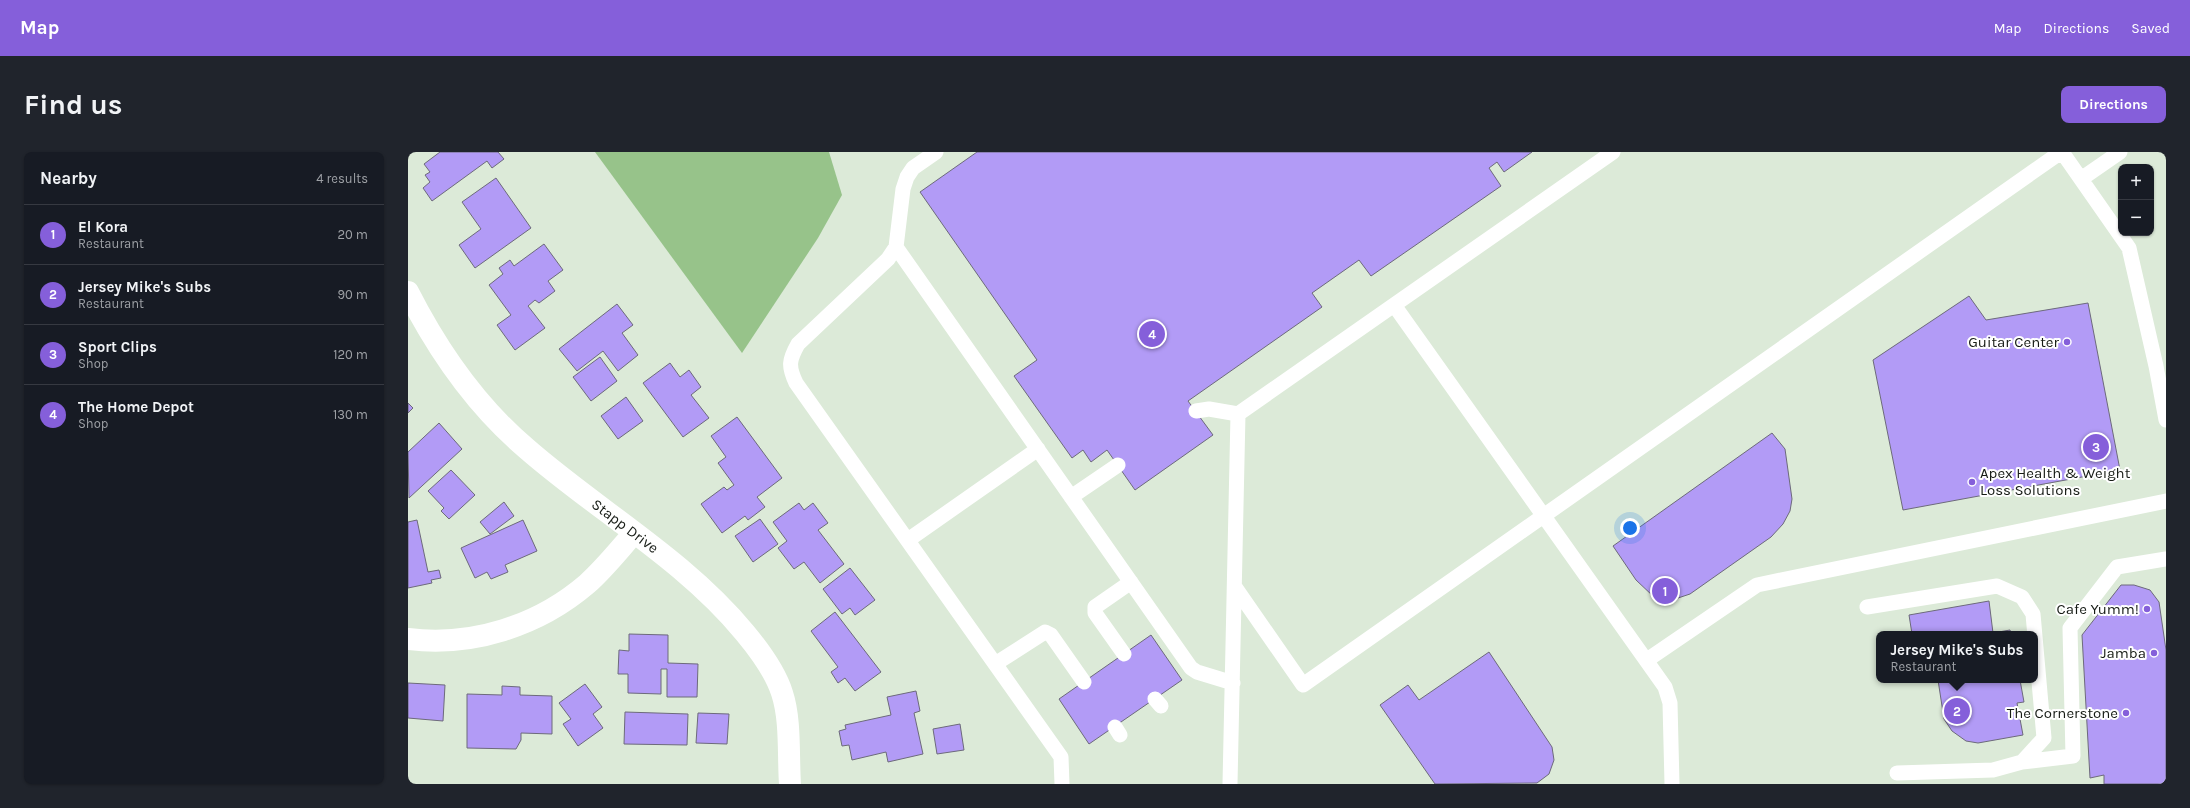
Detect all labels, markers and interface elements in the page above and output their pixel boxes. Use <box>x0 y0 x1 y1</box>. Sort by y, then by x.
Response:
text: Map <box>20 17 59 39</box>
text: Map <box>1994 20 2022 37</box>
text: Directions <box>2044 20 2109 37</box>
text: Saved <box>2131 20 2170 37</box>
button: Directions <box>2061 86 2166 123</box>
text: Find us <box>24 88 123 121</box>
map controls <box>2118 164 2154 236</box>
button: + <box>2118 164 2154 200</box>
text: Nearby <box>40 168 97 188</box>
text: 4 results <box>316 171 368 186</box>
button: − <box>2118 200 2154 236</box>
text: El Kora <box>78 218 128 236</box>
text: 1 <box>51 227 55 242</box>
text: 20 m <box>338 227 368 242</box>
text: Restaurant <box>78 236 144 251</box>
text: Jersey Mike's Subs <box>78 278 211 296</box>
text: 2 <box>49 287 57 302</box>
text: 90 m <box>337 287 368 302</box>
text: Restaurant <box>78 296 144 311</box>
pin: 4 <box>1139 319 1165 349</box>
place label: Guitar Center <box>1968 333 2060 351</box>
marker: Guitar Center <box>2062 337 2072 347</box>
text: Sport Clips <box>78 338 157 356</box>
text: 3 <box>49 347 57 362</box>
text: 120 m <box>333 347 368 362</box>
text: Shop <box>78 356 108 371</box>
text: The Home Depot <box>78 398 194 416</box>
text: 4 <box>49 407 57 422</box>
text: 130 m <box>333 407 368 422</box>
text: Shop <box>78 416 108 431</box>
pin: 3 <box>2083 432 2109 462</box>
place label: Apex Health & Weight Loss Solutions <box>1980 464 2131 499</box>
marker: Apex Health & Weight Loss Solutions <box>1967 477 1977 487</box>
street label: Stapp Drive <box>588 495 662 557</box>
your location <box>1620 518 1640 538</box>
pin: 1 <box>1652 576 1678 606</box>
place label: Cafe Yumm! <box>2057 600 2139 618</box>
marker: Cafe Yumm! <box>2142 604 2152 614</box>
popup <box>1876 631 2038 683</box>
text: Jersey Mike's Subs <box>1890 641 2024 659</box>
place label: Jamba <box>2101 644 2146 662</box>
marker: Jamba <box>2149 648 2159 658</box>
text: Restaurant <box>1890 659 1956 674</box>
pin: 2 <box>1944 696 1970 726</box>
place label: The Cornerstone <box>2007 704 2118 722</box>
marker: The Cornerstone <box>2121 708 2131 718</box>

